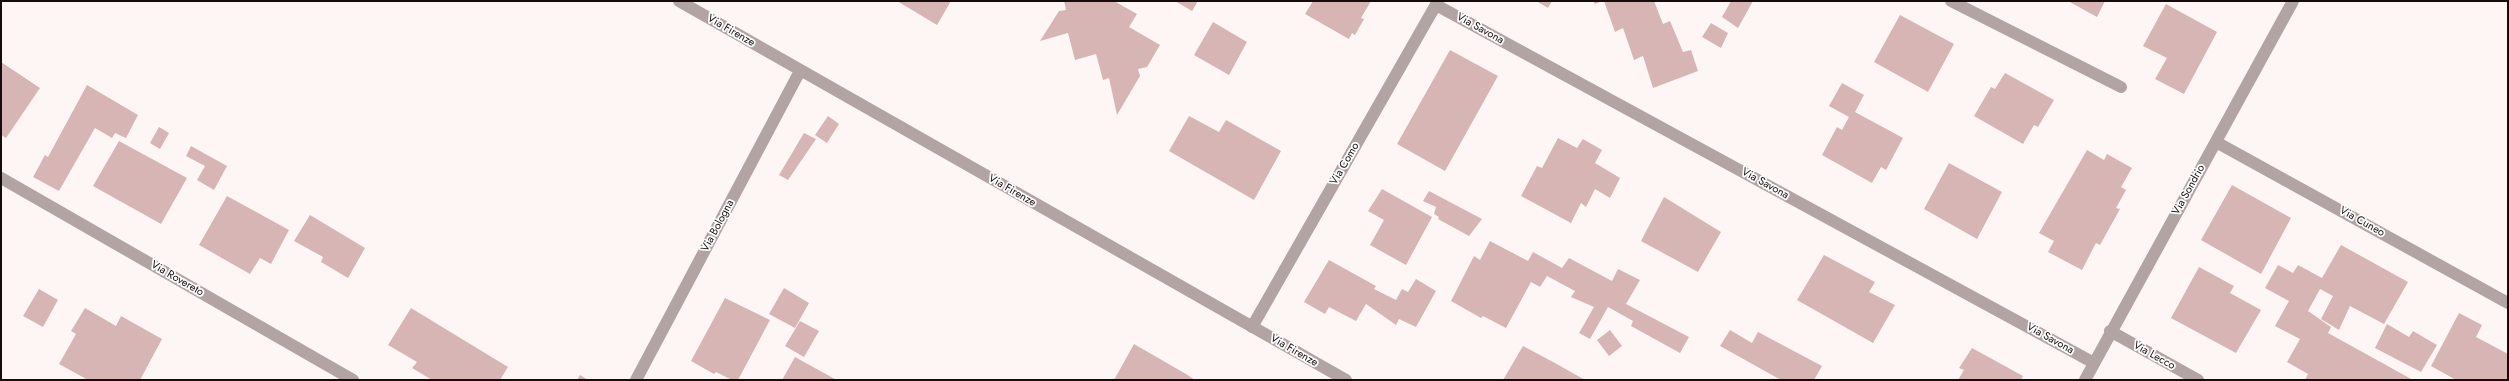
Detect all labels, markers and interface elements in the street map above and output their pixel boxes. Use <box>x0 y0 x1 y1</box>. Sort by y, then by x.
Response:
street label: Via Savona <box>1454 11 1506 47</box>
street label: Via Firenze <box>705 12 757 50</box>
street label: Via Como <box>1328 140 1362 188</box>
street label: Via Sondrio <box>2170 163 2208 217</box>
street label: Via Savona <box>1739 166 1791 202</box>
street label: Via Firenze <box>986 172 1038 210</box>
street label: Via Bologna <box>699 198 737 254</box>
street label: Via Cuneo <box>2337 204 2387 240</box>
street label: Via Rovereto <box>148 259 206 299</box>
street label: Via Savona <box>2024 321 2076 357</box>
street label: Via Firenze <box>1268 332 1320 370</box>
street label: Via Lecco <box>2131 339 2177 373</box>

